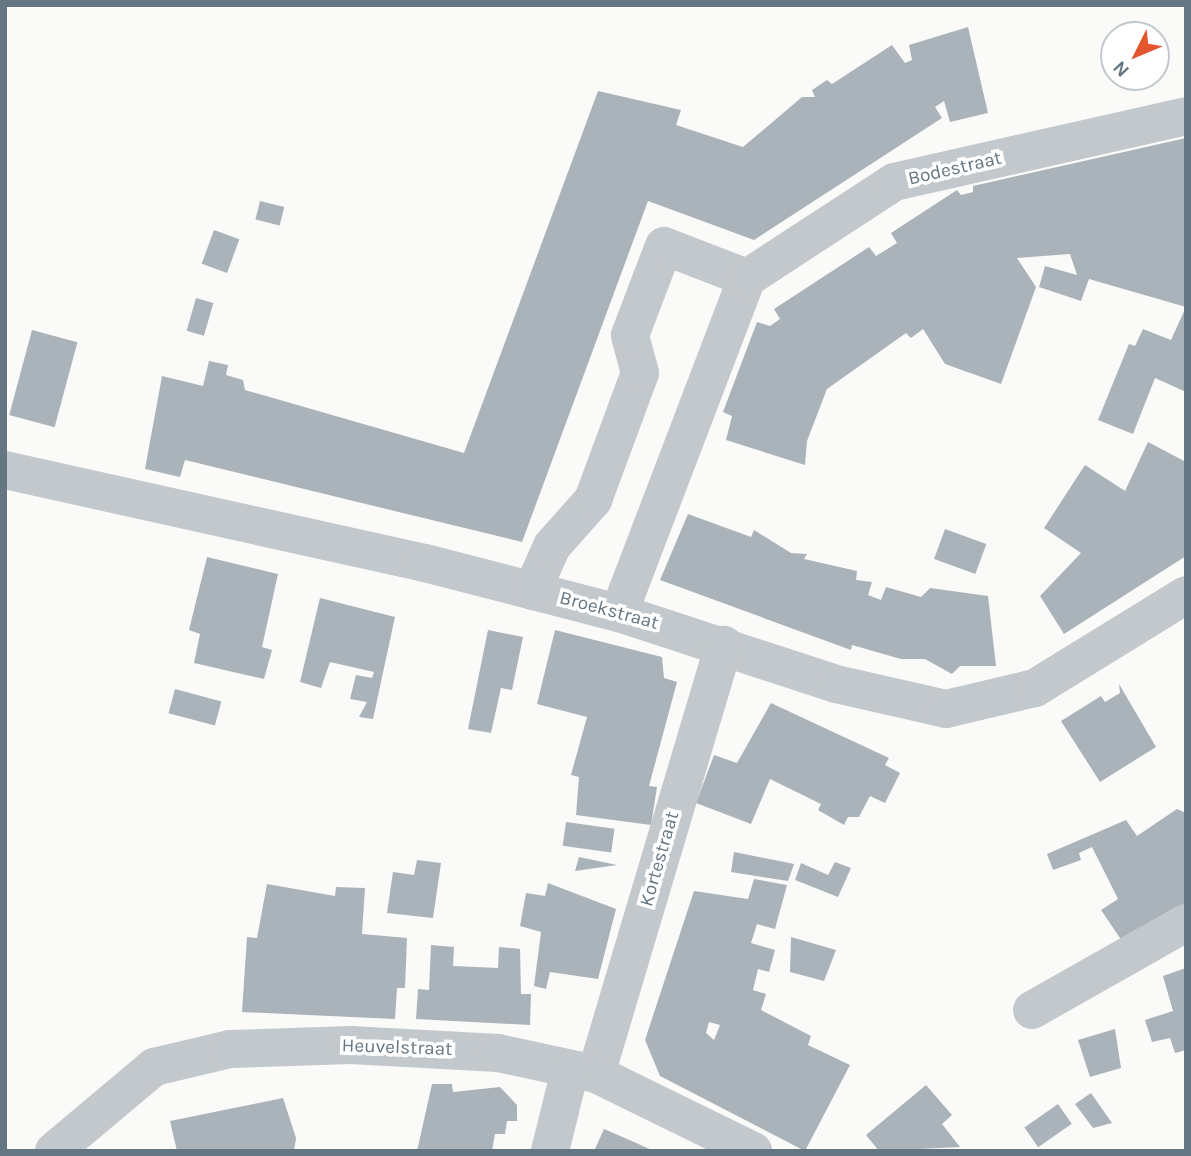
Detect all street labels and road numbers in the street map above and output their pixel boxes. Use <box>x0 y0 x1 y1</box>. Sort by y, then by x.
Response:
street label: Bodestraat <box>906 147 1004 191</box>
street label: Broekstraat <box>557 587 661 635</box>
street label: Kortestraat <box>636 809 684 909</box>
street label: Heuvelstraat <box>341 1035 453 1061</box>

